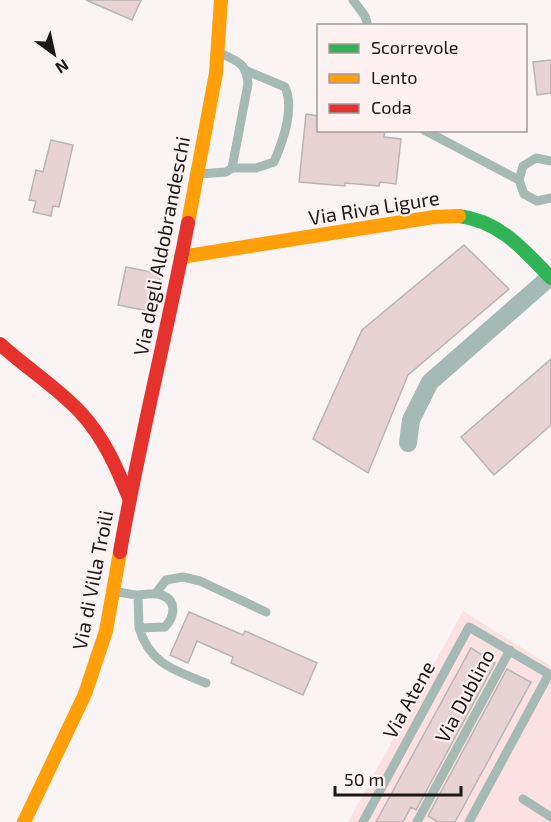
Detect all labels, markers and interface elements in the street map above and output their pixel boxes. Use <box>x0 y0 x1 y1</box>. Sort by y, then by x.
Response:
north arrow <box>24 24 84 84</box>
legend <box>317 24 527 132</box>
text: Scorrevole <box>371 36 458 58</box>
text: N <box>52 56 72 78</box>
text: Lento <box>371 66 417 88</box>
text: Coda <box>371 96 412 118</box>
street label: Via degli Aldobrandeschi <box>128 134 194 357</box>
street label: Via Riva Ligure <box>307 185 441 229</box>
street label: Via di Villa Troili <box>67 508 117 652</box>
street label: Via Dublino <box>429 645 499 746</box>
street label: Via Atene <box>377 657 439 743</box>
scale bar <box>335 759 461 797</box>
text: 50 m <box>344 768 384 790</box>

